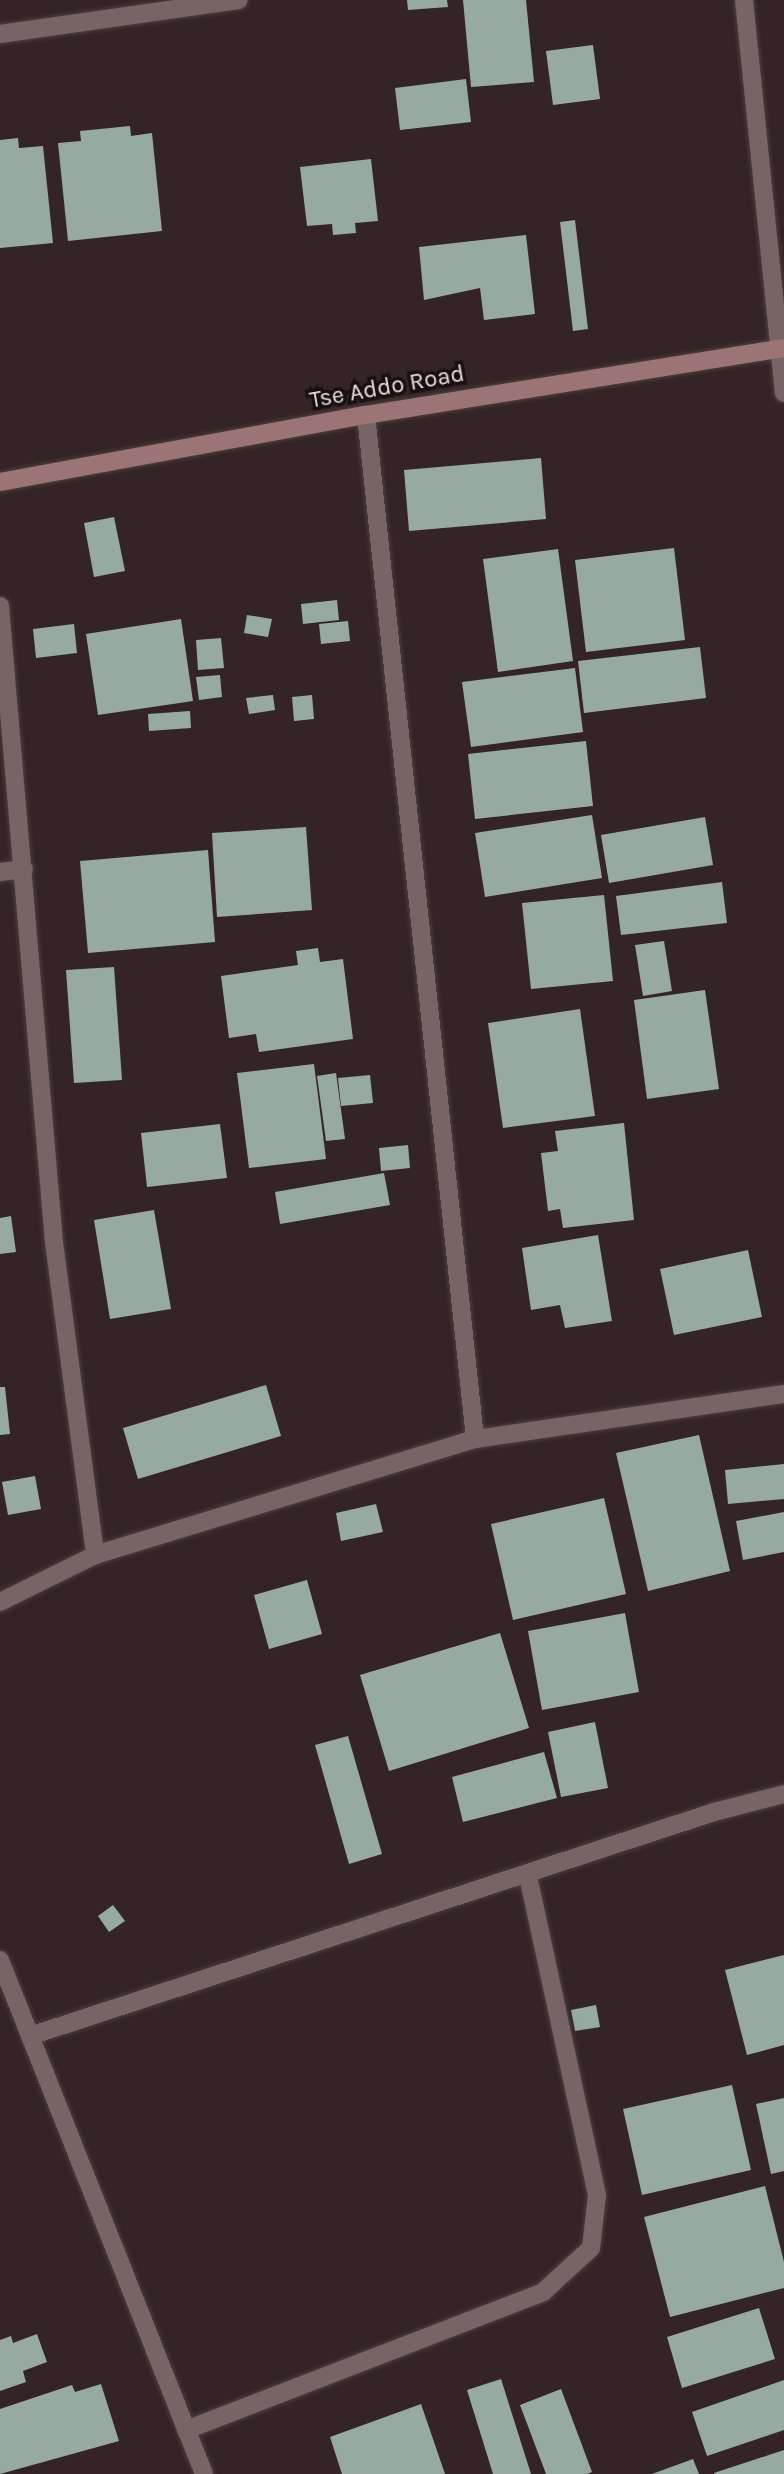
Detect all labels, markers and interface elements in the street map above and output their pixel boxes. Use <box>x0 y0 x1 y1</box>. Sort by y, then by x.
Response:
street label: Tse Addo Road <box>307 359 467 415</box>

